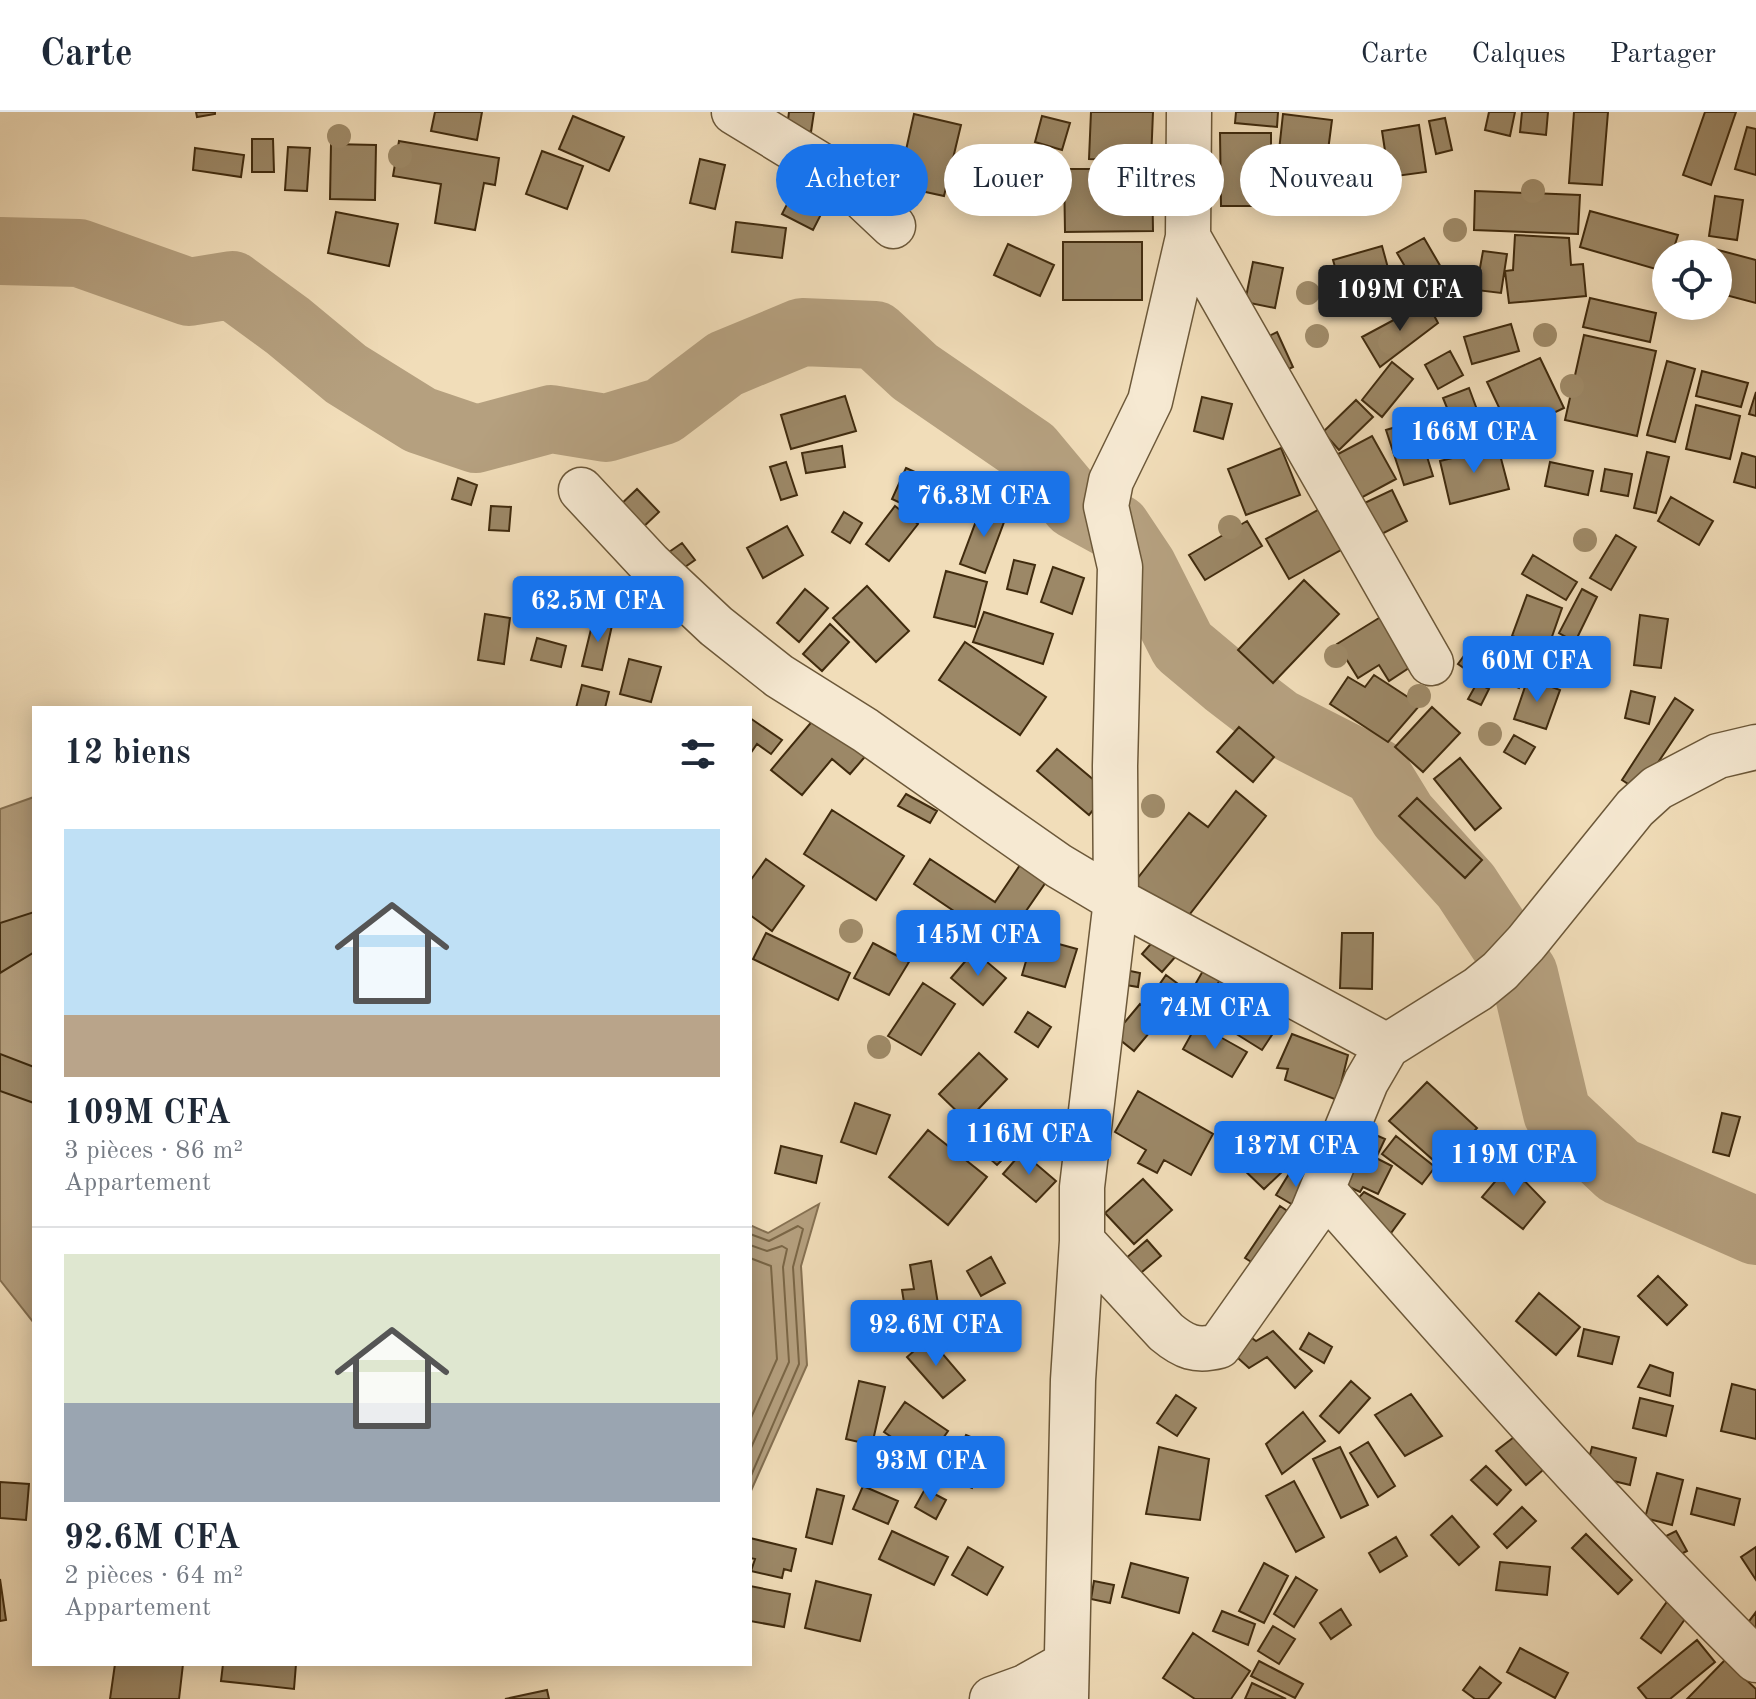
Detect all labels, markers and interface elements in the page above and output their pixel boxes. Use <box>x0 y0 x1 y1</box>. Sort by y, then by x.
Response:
text: Carte <box>40 36 133 74</box>
text: Carte <box>1361 41 1428 69</box>
text: Calques <box>1472 41 1566 69</box>
text: Partager <box>1610 41 1716 69</box>
chip: Acheter <box>776 144 928 216</box>
chip: Louer <box>944 144 1072 216</box>
chip: Filtres <box>1088 144 1224 216</box>
chip: Nouveau <box>1240 144 1402 216</box>
map controls <box>1652 240 1732 320</box>
button: locate <box>1652 240 1732 320</box>
pin: 109M CFA <box>1317 265 1483 333</box>
text: 109M CFA <box>1336 278 1464 304</box>
pin: 166M CFA <box>1391 407 1557 475</box>
text: 166M CFA <box>1410 420 1538 446</box>
pin: 76.3M CFA <box>892 471 1076 539</box>
text: 76.3M CFA <box>917 484 1051 510</box>
pin: 62.5M CFA <box>506 576 690 644</box>
text: 62.5M CFA <box>531 589 665 615</box>
pin: 60M CFA <box>1463 636 1611 704</box>
text: 60M CFA <box>1481 649 1593 675</box>
icon: filters <box>676 732 720 776</box>
text: 12 biens <box>64 737 191 771</box>
icon: home <box>320 881 464 1025</box>
pin: 145M CFA <box>895 910 1061 978</box>
text: 145M CFA <box>914 923 1042 949</box>
pin: 74M CFA <box>1141 983 1289 1051</box>
text: 74M CFA <box>1159 996 1271 1022</box>
text: 109M CFA <box>64 1097 231 1131</box>
pin: 116M CFA <box>946 1109 1112 1177</box>
pin: 137M CFA <box>1213 1121 1379 1189</box>
text: 116M CFA <box>965 1122 1093 1148</box>
pin: 119M CFA <box>1431 1130 1597 1198</box>
text: 137M CFA <box>1232 1134 1360 1160</box>
text: 3 pièces · 86 m² <box>64 1138 243 1164</box>
text: 119M CFA <box>1450 1143 1578 1169</box>
text: Appartement <box>64 1170 211 1196</box>
pin: 92.6M CFA <box>844 1300 1028 1368</box>
icon: home <box>320 1306 464 1450</box>
text: 92.6M CFA <box>869 1313 1003 1339</box>
pin: 93M CFA <box>857 1436 1005 1504</box>
text: 93M CFA <box>875 1449 987 1475</box>
text: 92.6M CFA <box>64 1522 240 1556</box>
text: 2 pièces · 64 m² <box>64 1563 243 1589</box>
text: Appartement <box>64 1595 211 1621</box>

